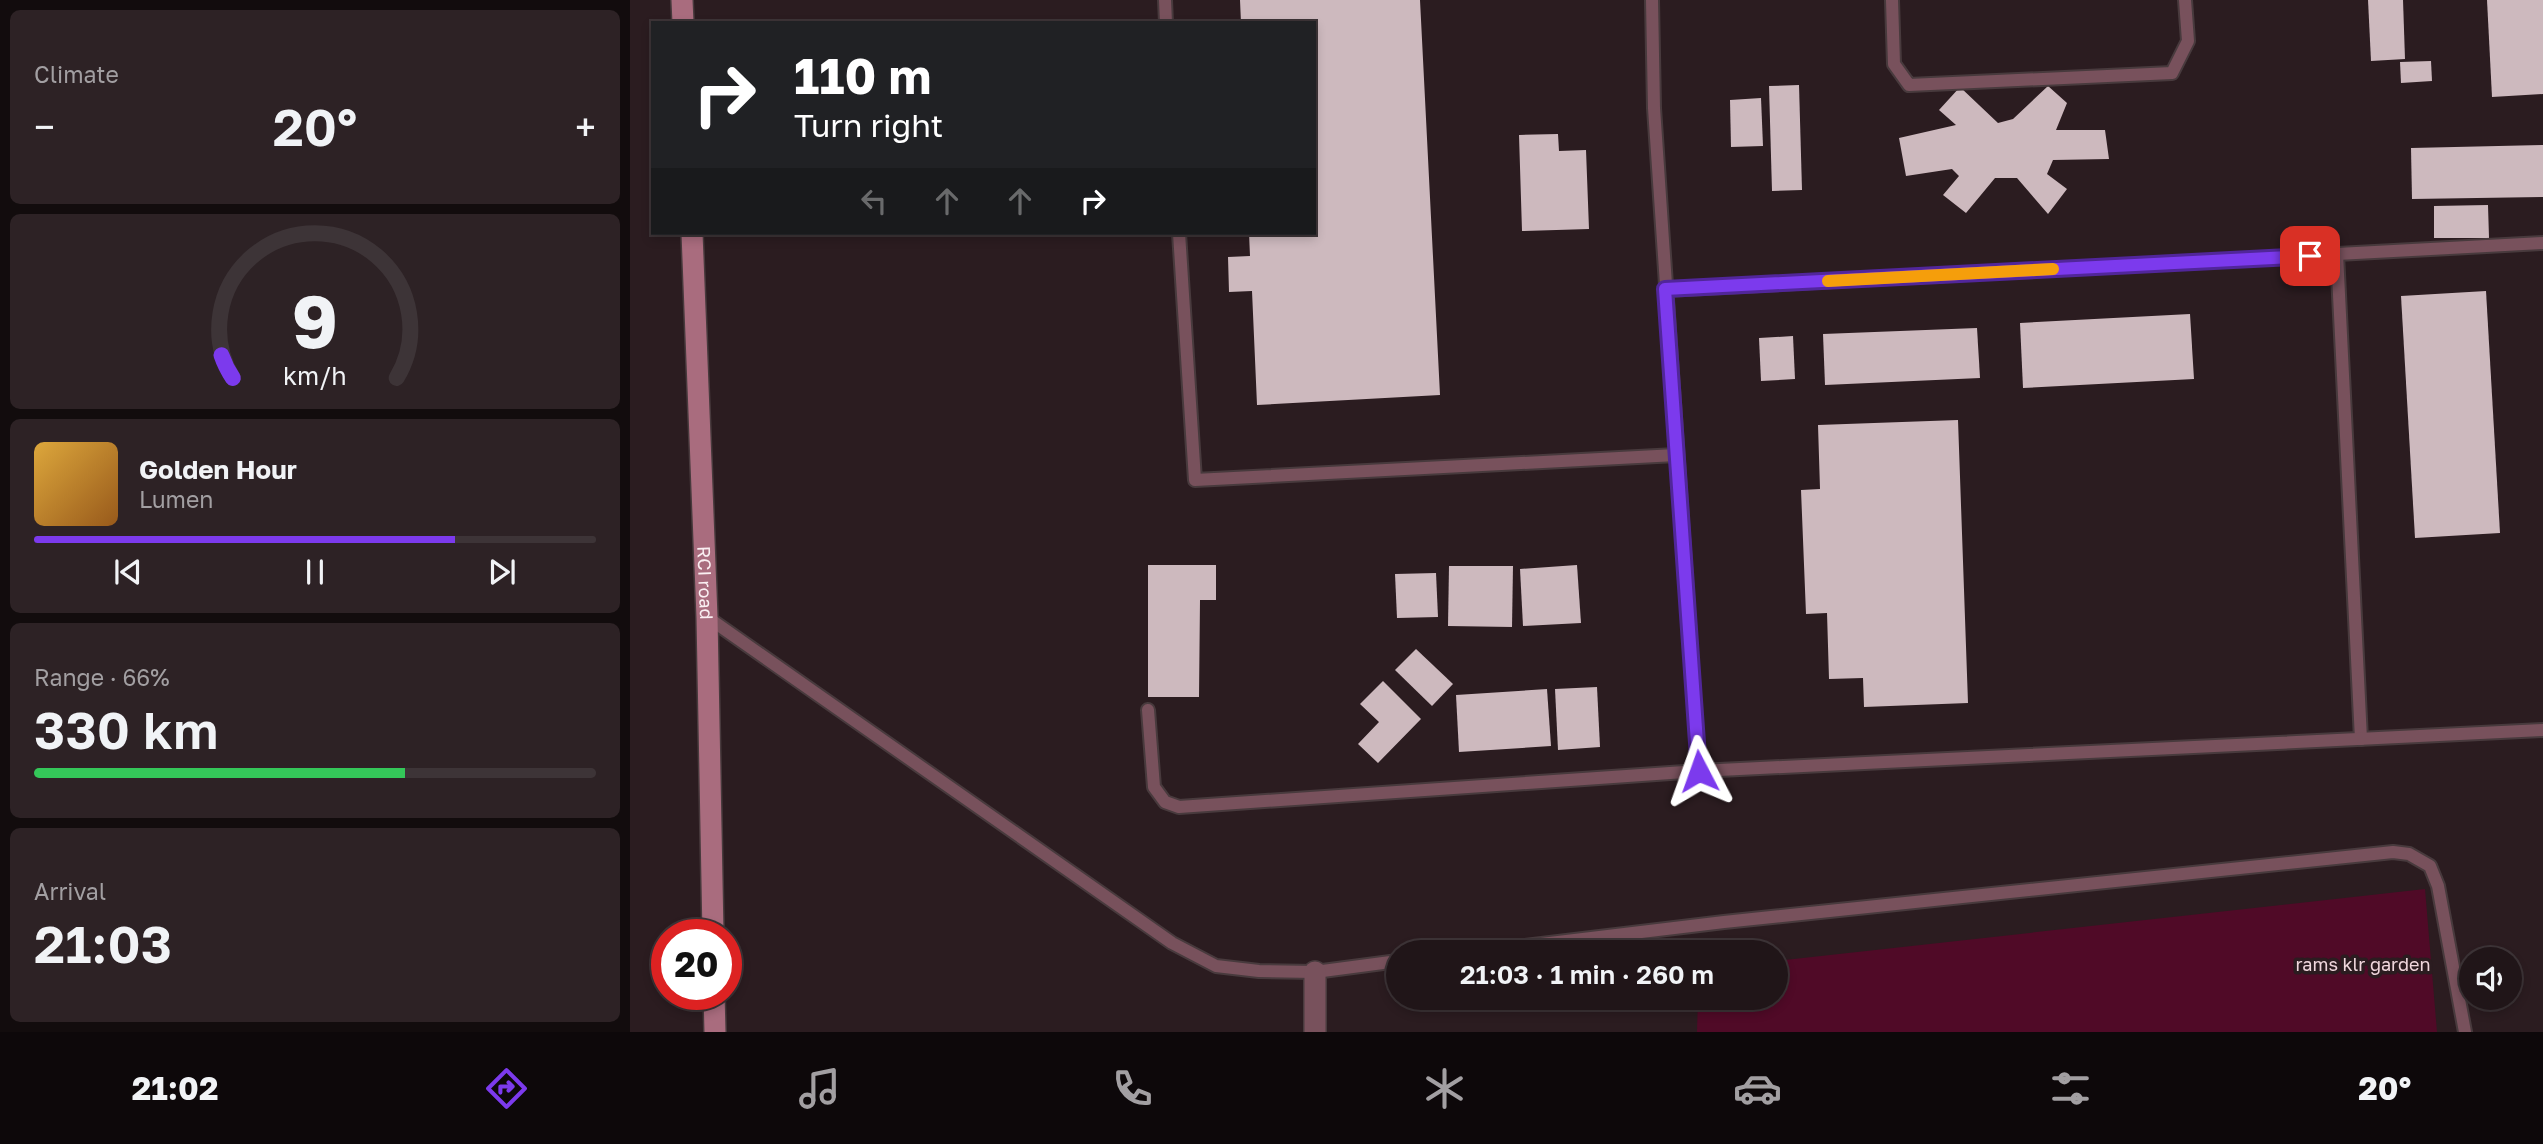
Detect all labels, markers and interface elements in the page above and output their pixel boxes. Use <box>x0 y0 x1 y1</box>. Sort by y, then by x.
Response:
text: 110 m <box>794 46 931 105</box>
icon: right <box>679 49 770 140</box>
text: Climate <box>34 60 119 88</box>
text: 20° <box>273 95 357 157</box>
text: − <box>34 104 55 149</box>
text: + <box>575 104 596 149</box>
text: Turn right <box>794 106 943 144</box>
icon: left <box>855 182 893 220</box>
icon: ahead <box>928 182 966 220</box>
icon: ahead <box>1001 182 1039 220</box>
icon: right <box>1074 182 1112 220</box>
pin <box>2280 226 2340 286</box>
icon: arrive <box>2291 237 2329 275</box>
text: 9 <box>292 277 338 364</box>
text: km/h <box>283 359 347 390</box>
text: Golden Hour <box>139 454 297 485</box>
text: Lumen <box>139 485 213 513</box>
street label: RCI road <box>693 546 718 620</box>
icon: previous <box>109 553 147 591</box>
icon: pause <box>296 553 334 591</box>
icon: next <box>483 553 521 591</box>
text: Range · 66% <box>34 663 170 691</box>
text: 330 km <box>34 698 218 760</box>
position arrow <box>1662 734 1736 808</box>
text: Arrival <box>34 877 106 905</box>
text: 21:03 <box>34 912 172 974</box>
speed limit sign: 20 <box>651 919 742 1010</box>
map controls <box>2459 947 2522 1010</box>
button: sound <box>2459 947 2522 1010</box>
park label: rams klr garden <box>2295 953 2431 975</box>
text: 21:03 · 1 min · 260 m <box>1460 959 1714 990</box>
icon: directions <box>482 1064 531 1113</box>
icon: music <box>795 1064 844 1113</box>
icon: phone <box>1108 1064 1157 1113</box>
icon: climate <box>1420 1064 1469 1113</box>
icon: car <box>1733 1064 1782 1113</box>
icon: filters <box>2046 1064 2095 1113</box>
text: 21:02 <box>132 1069 218 1107</box>
text: 20° <box>2358 1069 2411 1107</box>

